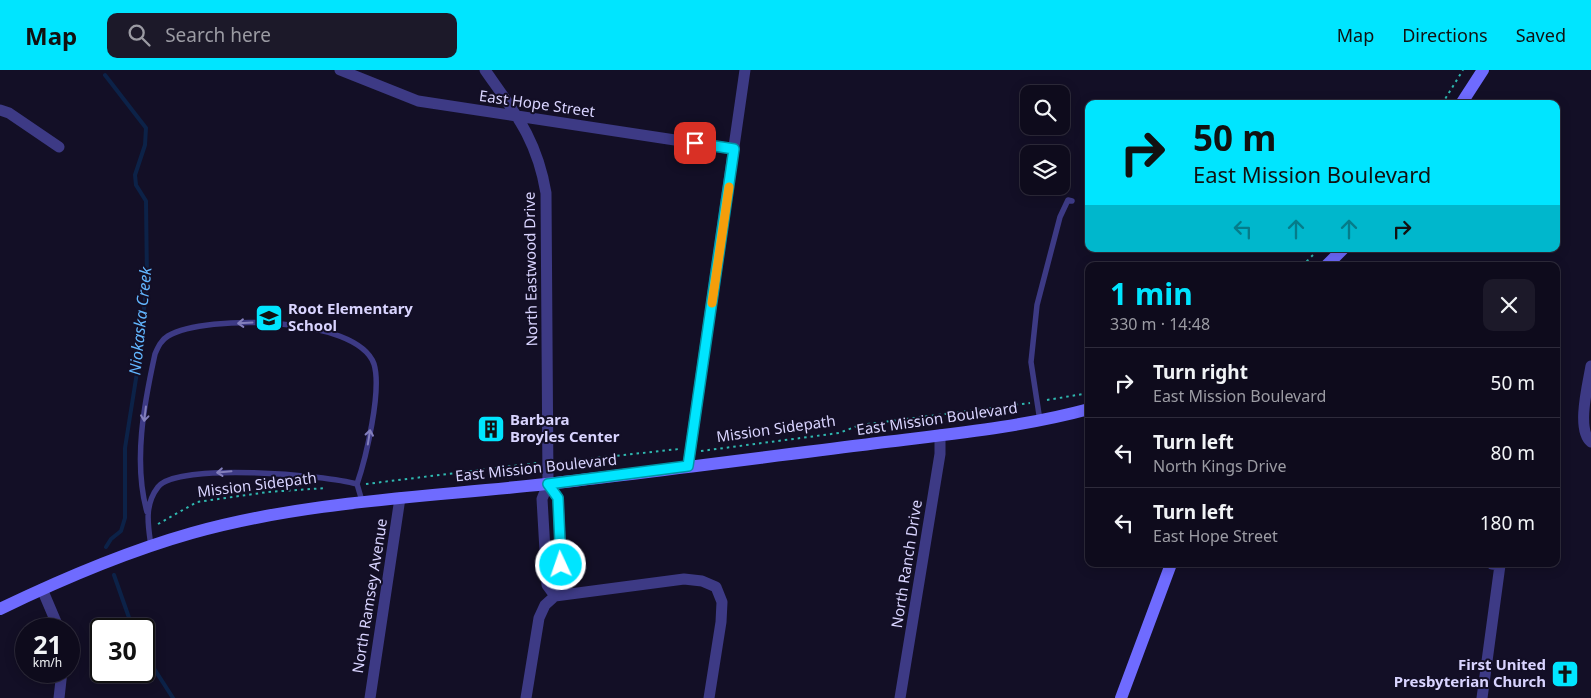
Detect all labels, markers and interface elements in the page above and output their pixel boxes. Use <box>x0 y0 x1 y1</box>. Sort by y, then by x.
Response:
search box <box>107 13 457 58</box>
text: Map <box>25 19 77 52</box>
icon: search <box>125 21 153 49</box>
text: Search here <box>165 22 271 48</box>
text: Map <box>1337 23 1374 47</box>
text: Directions <box>1402 23 1488 47</box>
text: Saved <box>1516 23 1566 47</box>
street label: East Hope Street <box>478 85 597 121</box>
map controls <box>1020 85 1070 195</box>
button: search <box>1020 85 1070 135</box>
text: 50 m <box>1193 114 1276 161</box>
icon: right <box>1110 120 1175 185</box>
pin <box>674 122 716 164</box>
icon: arrive <box>681 129 709 157</box>
button: layers <box>1020 145 1070 195</box>
text: East Mission Boulevard <box>1193 159 1431 189</box>
street label: North Eastwood Drive <box>519 191 541 347</box>
icon: left <box>1229 215 1257 243</box>
icon: ahead <box>1282 215 1310 243</box>
icon: ahead <box>1335 215 1363 243</box>
icon: right <box>1388 215 1416 243</box>
water label: Niokaska Creek <box>123 265 157 376</box>
text: 1 min <box>1110 273 1193 314</box>
button: close <box>1483 279 1535 331</box>
place label: Root Elementary School <box>288 298 413 335</box>
school or university icon: Root Elementary School <box>254 303 284 333</box>
text: 330 m · 14:48 <box>1110 313 1210 335</box>
one-way arrow <box>237 319 253 328</box>
text: Turn right <box>1153 359 1248 385</box>
icon: right <box>1110 369 1138 397</box>
text: 50 m <box>1491 370 1535 396</box>
text: East Mission Boulevard <box>1153 385 1326 407</box>
street label: East Mission Boulevard <box>855 397 1019 439</box>
one-way arrow <box>140 406 150 422</box>
place label: Barbara Broyles Center <box>510 409 620 446</box>
street label: Mission Sidepath <box>715 410 837 446</box>
building icon: Barbara Broyles Center <box>476 414 506 444</box>
one-way arrow <box>364 429 374 445</box>
text: Turn left <box>1153 429 1234 455</box>
icon: left <box>1110 439 1138 467</box>
text: 80 m <box>1491 440 1535 466</box>
street label: East Mission Boulevard <box>454 449 618 485</box>
text: North Kings Drive <box>1153 455 1286 477</box>
street label: Mission Sidepath <box>196 467 318 501</box>
one-way arrow <box>217 468 233 477</box>
street label: North Ranch Drive <box>886 498 926 629</box>
text: Turn left <box>1153 499 1234 525</box>
icon: left <box>1110 509 1138 537</box>
text: 180 m <box>1480 510 1535 536</box>
street label: North Ramsey Avenue <box>347 517 391 675</box>
text: East Hope Street <box>1153 525 1278 547</box>
position arrow <box>534 538 586 590</box>
speed limit sign: 30 <box>90 618 155 683</box>
text: 21 <box>33 627 62 661</box>
text: km/h <box>33 654 62 671</box>
place label: First United Presbyterian Church <box>1394 654 1546 691</box>
church icon: First United Presbyterian Church <box>1550 659 1580 689</box>

